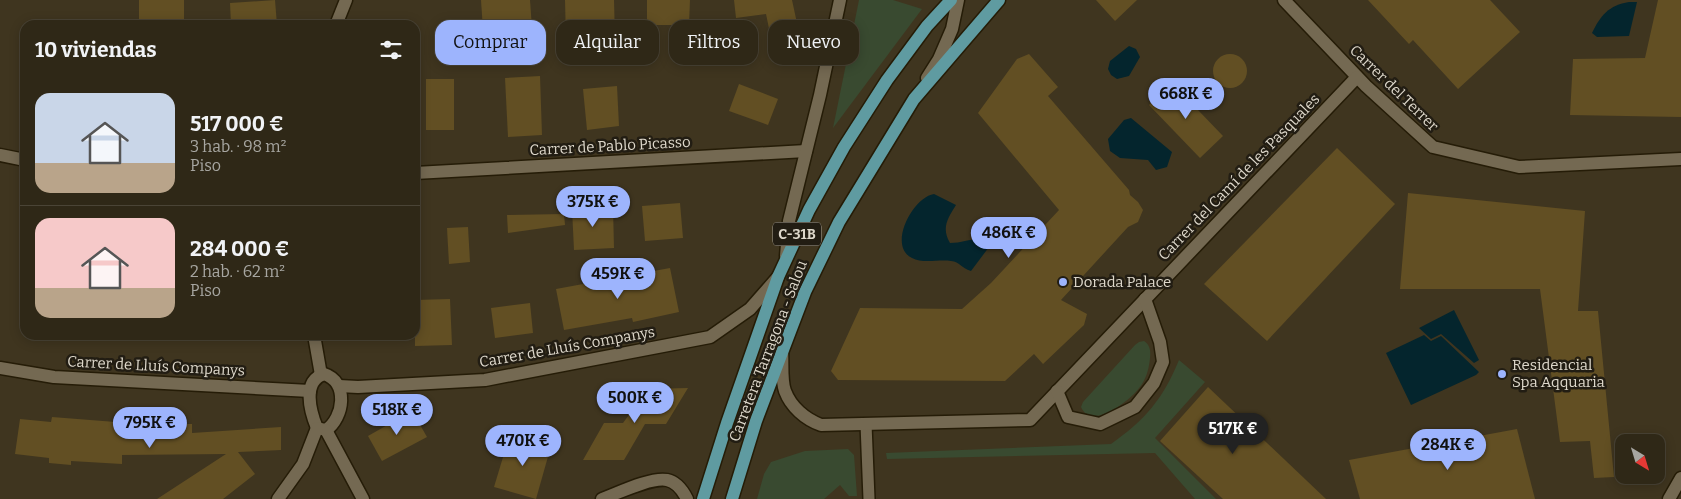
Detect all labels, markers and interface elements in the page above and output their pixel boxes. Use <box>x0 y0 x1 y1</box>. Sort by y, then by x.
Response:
chip: Comprar <box>435 20 546 65</box>
chip: Alquilar <box>556 20 659 65</box>
chip: Filtros <box>669 20 758 65</box>
chip: Nuevo <box>768 20 859 65</box>
icon: filters <box>377 36 405 64</box>
text: 10 viviendas <box>35 37 157 63</box>
street label: Carrer del Terrer <box>1346 41 1442 135</box>
pin: 668K € <box>1145 78 1227 120</box>
text: 668K € <box>1159 84 1213 103</box>
street label: Carrer del Camí de les Pasquales <box>1155 90 1323 264</box>
text: 517 000 € <box>190 111 284 137</box>
icon: home <box>75 113 135 173</box>
street label: Carrer de Pablo Picasso <box>529 133 691 159</box>
text: 3 hab. · 98 m² <box>190 137 286 156</box>
text: Piso <box>190 156 221 175</box>
pin: 375K € <box>552 186 634 228</box>
text: 375K € <box>567 192 619 211</box>
pin: 486K € <box>968 216 1050 259</box>
road number: C-31B <box>773 222 821 245</box>
text: 486K € <box>982 223 1036 242</box>
text: 284 000 € <box>190 236 289 262</box>
icon: home <box>75 238 135 298</box>
pin: 459K € <box>577 258 659 300</box>
street label: Carretera Tarragona - Salou <box>725 258 811 444</box>
text: 2 hab. · 62 m² <box>190 262 285 281</box>
text: 459K € <box>591 264 645 283</box>
place label: Dorada Palace <box>1073 273 1171 291</box>
marker: Dorada Palace <box>1057 276 1069 288</box>
text: Piso <box>190 281 221 300</box>
street label: Carrer de Lluís Companys <box>478 323 656 371</box>
street label: Carrer de Lluís Companys <box>67 352 245 380</box>
place label: Residencial Spa Aqquaria <box>1512 356 1605 391</box>
marker: Residencial Spa Aqquaria <box>1496 368 1508 380</box>
pin: 500K € <box>594 382 676 424</box>
text: 500K € <box>608 388 662 407</box>
pin: 518K € <box>356 394 438 436</box>
text: 518K € <box>372 400 422 419</box>
pin: 795K € <box>109 406 191 449</box>
pin: 517K € <box>1192 412 1274 455</box>
text: 795K € <box>124 413 176 432</box>
text: 517K € <box>1208 419 1258 438</box>
pin: 470K € <box>482 424 564 467</box>
pin: 284K € <box>1407 428 1489 471</box>
text: 470K € <box>496 431 550 450</box>
north arrow <box>1615 434 1665 484</box>
map controls <box>1615 434 1665 484</box>
text: 284K € <box>1421 435 1475 454</box>

